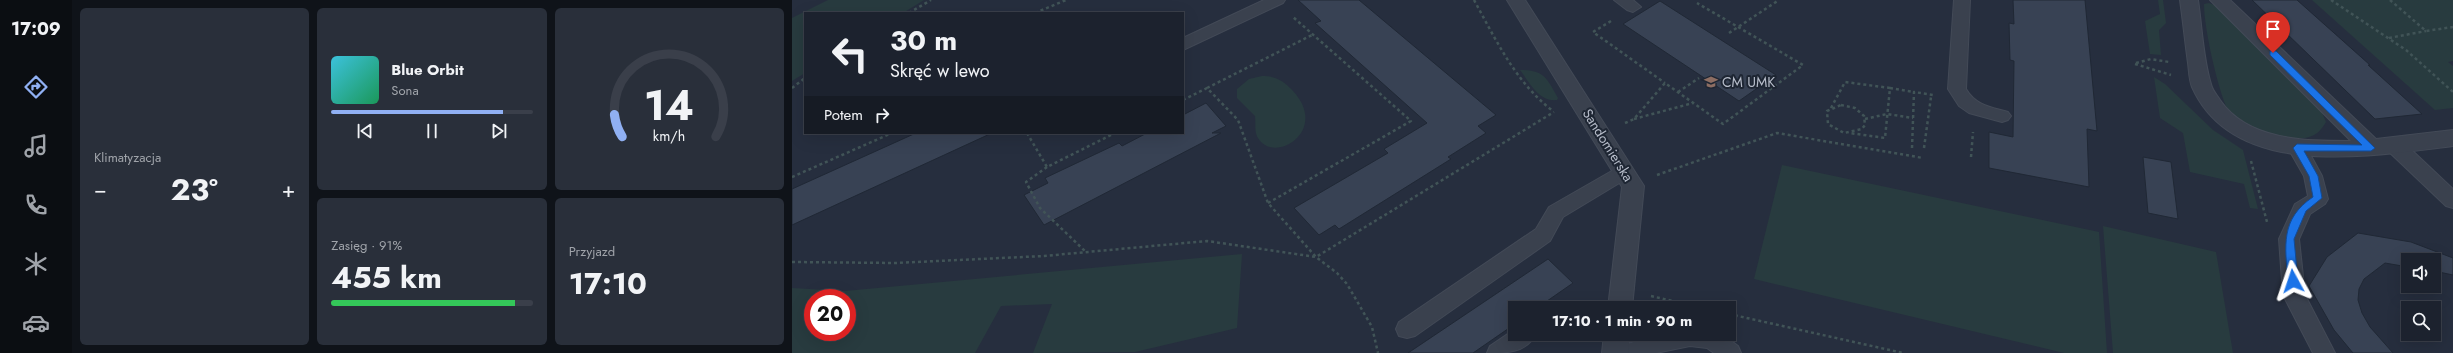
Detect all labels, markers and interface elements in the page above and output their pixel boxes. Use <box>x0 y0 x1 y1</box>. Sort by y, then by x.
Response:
pin <box>2256 12 2290 53</box>
text: 17:09 <box>11 16 61 42</box>
icon: arrive <box>2262 18 2284 40</box>
text: 30 m <box>890 20 957 61</box>
icon: left <box>824 28 876 80</box>
text: Skręć w lewo <box>890 58 990 84</box>
text: Blue Orbit <box>391 59 464 81</box>
place label: CM UMK <box>1722 72 1775 92</box>
icon: directions <box>22 73 50 101</box>
school or university icon: CM UMK <box>1703 74 1719 90</box>
text: 14 <box>644 75 694 136</box>
text: Sona <box>391 81 419 100</box>
text: Potem <box>824 104 863 126</box>
icon: right <box>871 104 893 126</box>
street label: Sandomierska <box>1578 105 1638 185</box>
icon: previous <box>354 120 376 142</box>
icon: pause <box>421 120 443 142</box>
icon: next <box>488 120 510 142</box>
text: km/h <box>653 125 685 145</box>
icon: music <box>22 132 50 160</box>
text: Klimatyzacja <box>94 148 161 167</box>
text: 23° <box>171 168 218 211</box>
text: − <box>94 173 107 205</box>
text: + <box>282 173 295 205</box>
icon: phone <box>22 191 50 219</box>
text: Zasięg · 91% <box>331 236 402 255</box>
text: Przyjazd <box>569 242 615 261</box>
icon: climate <box>22 250 50 278</box>
map controls <box>2401 253 2441 341</box>
button: sound <box>2401 253 2441 293</box>
text: 455 km <box>331 256 442 299</box>
position arrow <box>2272 260 2314 302</box>
text: 17:10 <box>569 262 647 305</box>
speed limit sign: 20 <box>804 289 856 341</box>
button: search <box>2401 301 2441 341</box>
icon: car <box>22 309 50 337</box>
text: 17:10 · 1 min · 90 m <box>1552 310 1692 332</box>

